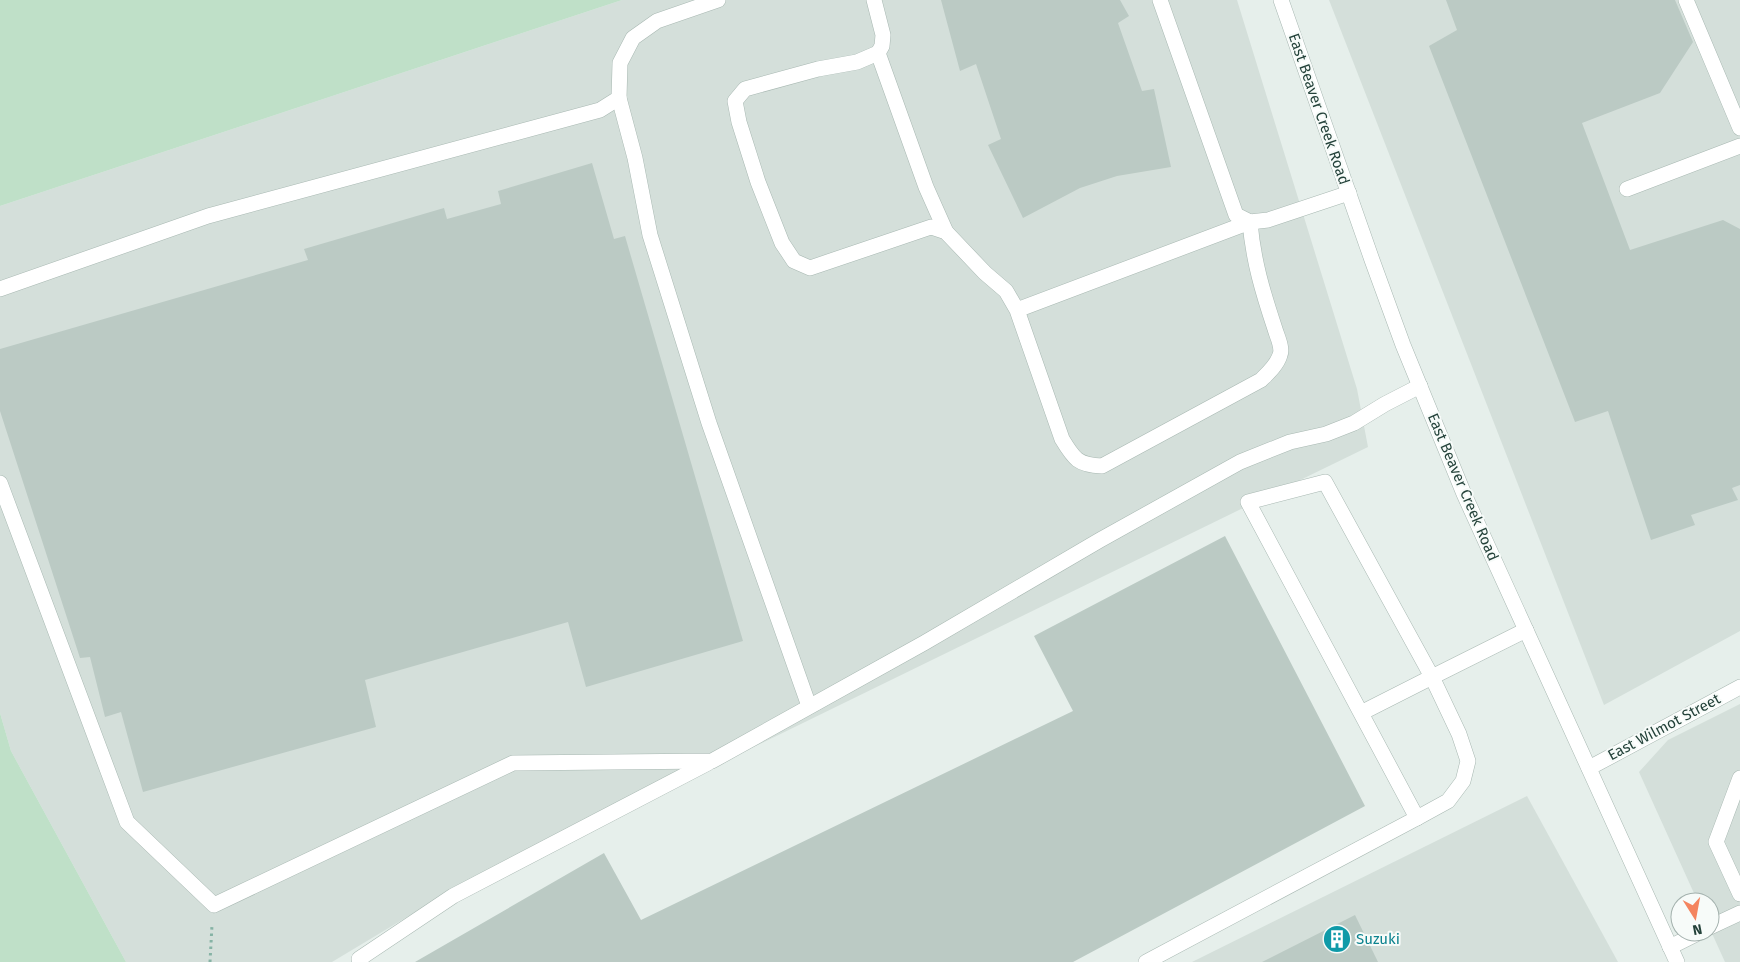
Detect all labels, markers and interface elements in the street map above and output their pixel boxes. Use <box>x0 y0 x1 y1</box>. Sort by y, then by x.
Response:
street label: East Beaver Creek Road <box>1285 31 1353 187</box>
street label: East Beaver Creek Road <box>1424 410 1502 564</box>
street label: East Wilmot Street <box>1605 689 1724 764</box>
north arrow <box>1670 892 1720 942</box>
text: N <box>1691 920 1704 939</box>
building icon: Suzuki <box>1322 924 1352 954</box>
place label: Suzuki <box>1356 930 1400 948</box>

